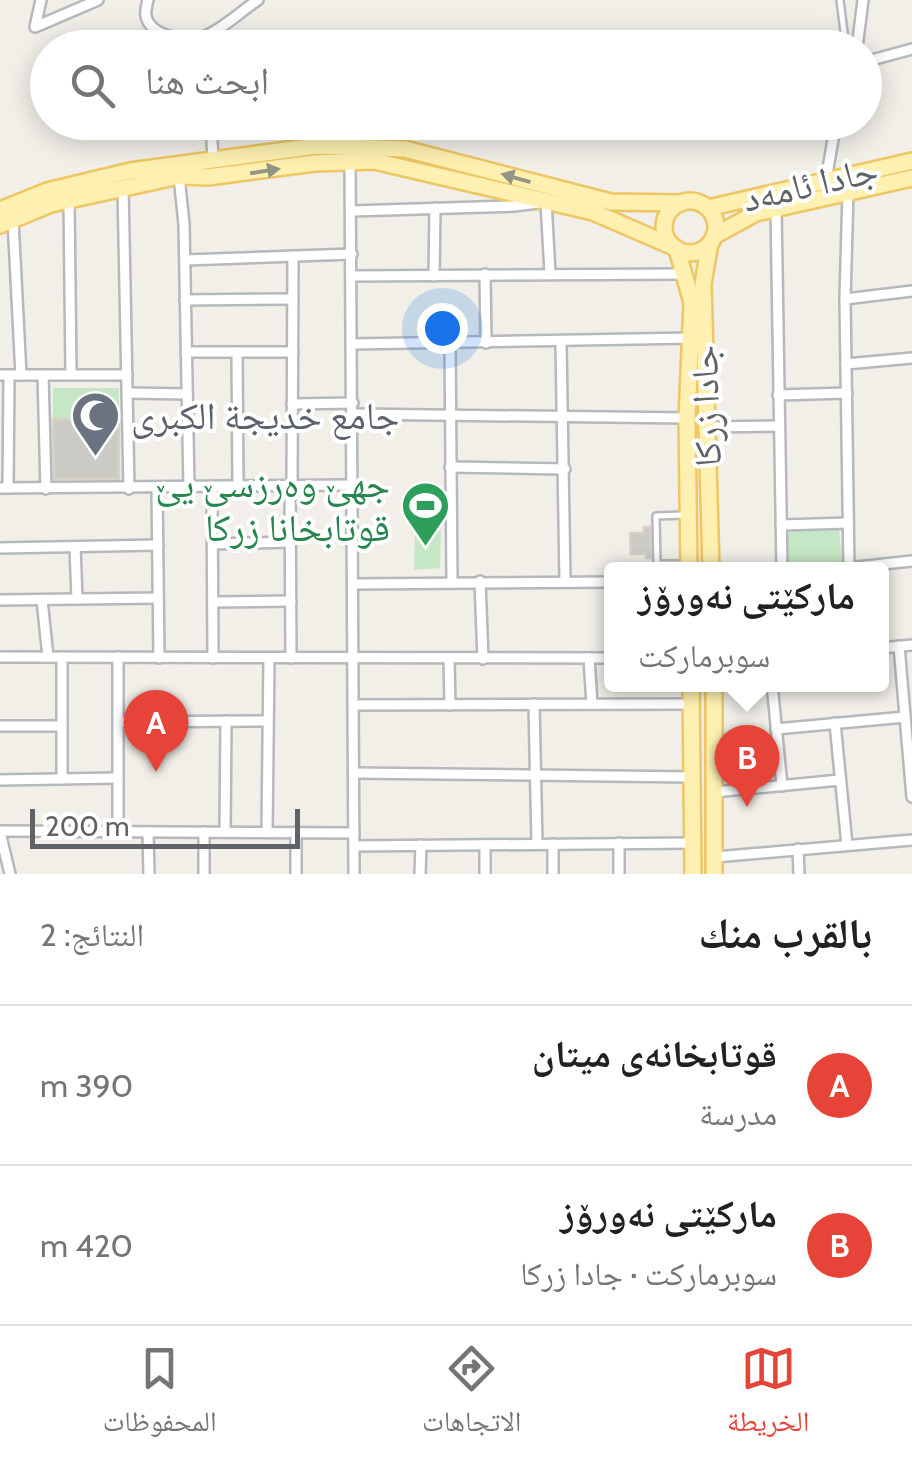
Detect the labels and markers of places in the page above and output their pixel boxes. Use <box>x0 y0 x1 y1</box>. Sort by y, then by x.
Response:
mosque icon: جامع خدیجة الکبری <box>70 390 122 458</box>
place label: جامع خدیجة الکبری <box>131 392 400 440</box>
place label: جھێ وەرزسێ یێ قوتابخانا زرکا <box>155 460 390 551</box>
sports icon: جھێ وەرزسێ یێ قوتابخانا زرکا <box>399 480 451 548</box>
pin: A <box>124 690 188 772</box>
pin: B <box>714 724 780 807</box>

